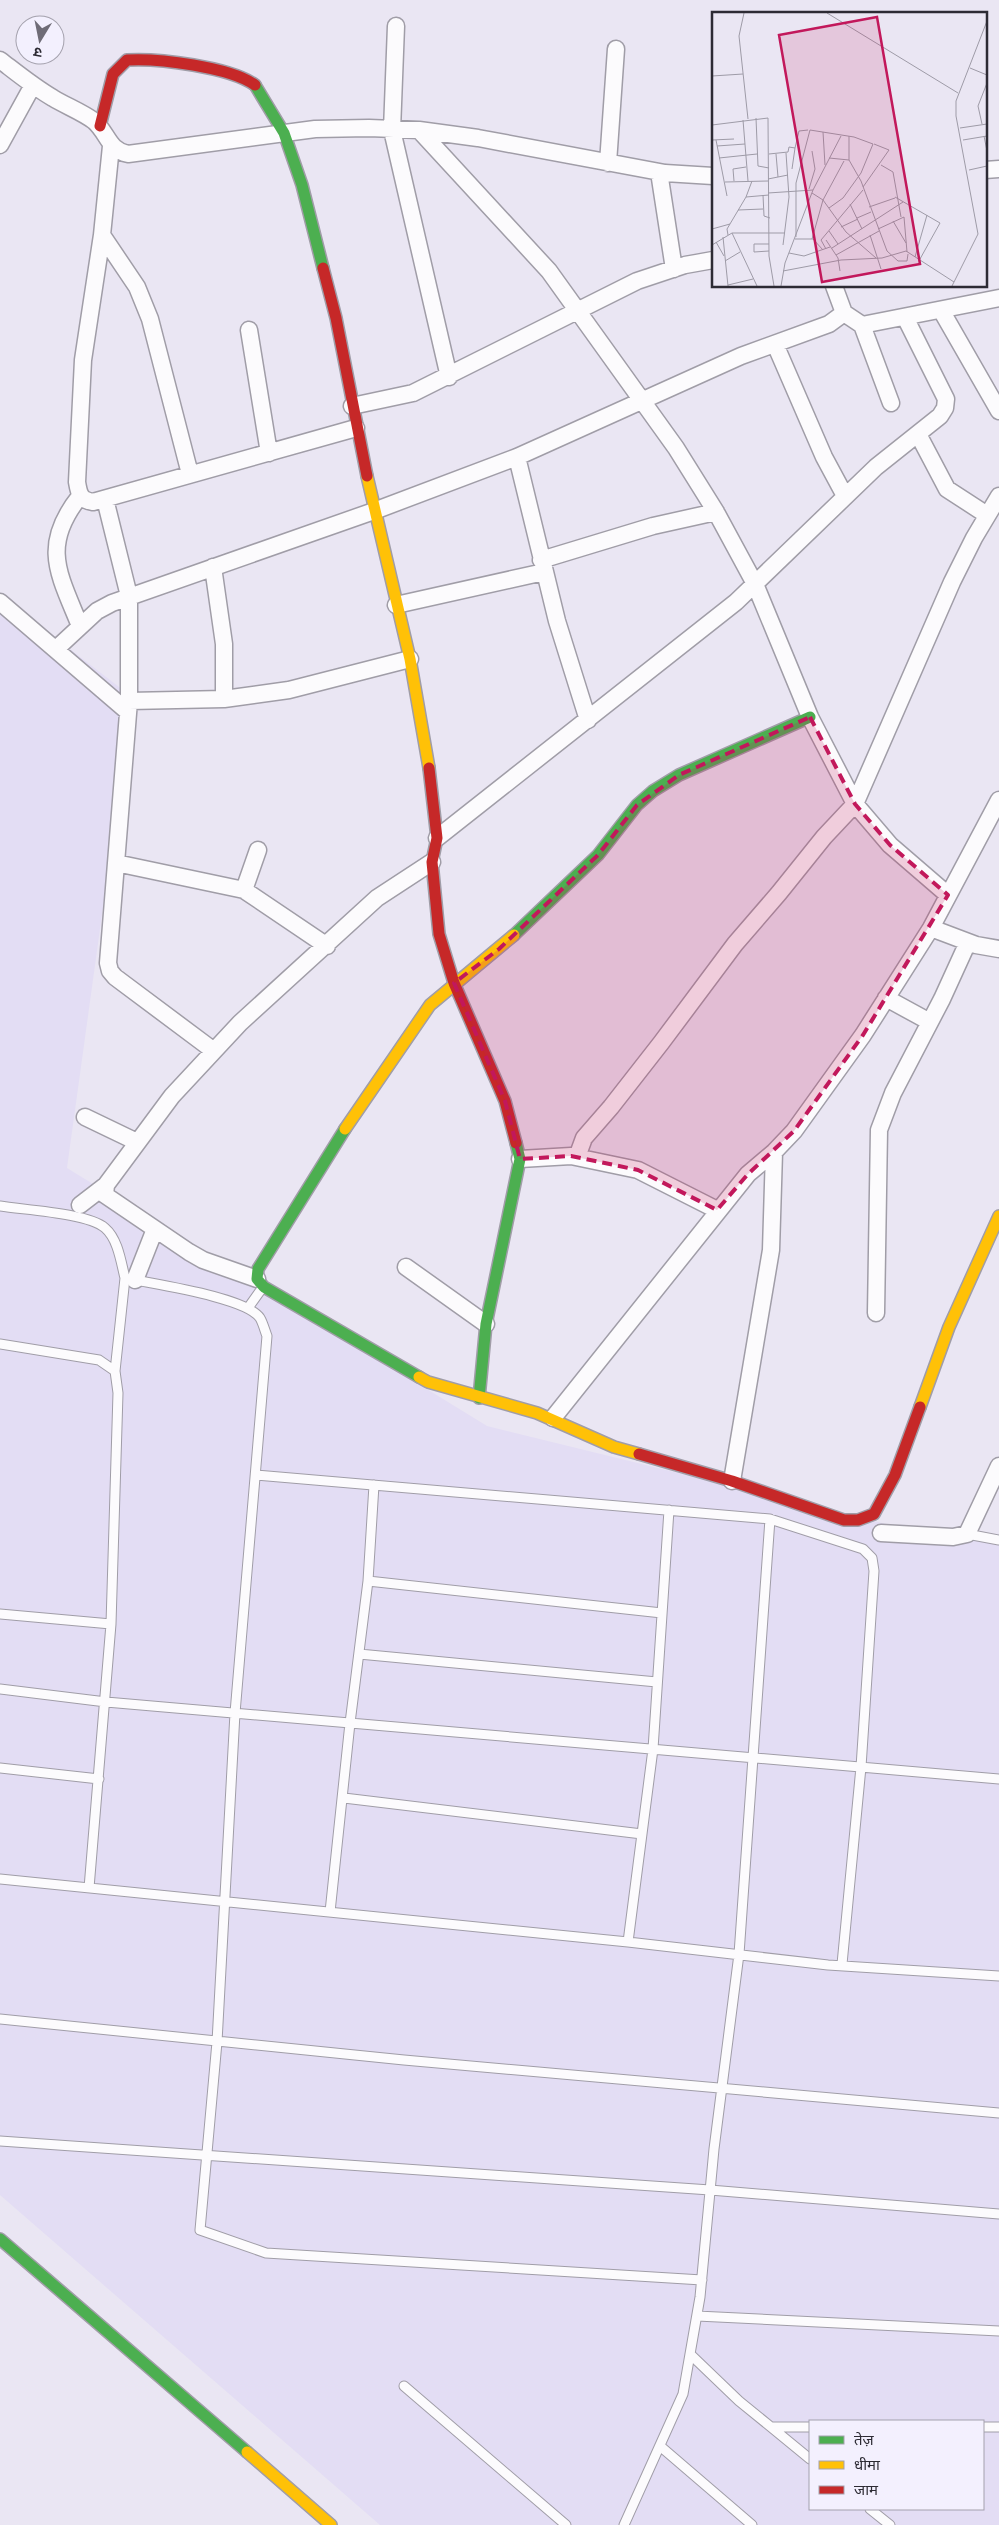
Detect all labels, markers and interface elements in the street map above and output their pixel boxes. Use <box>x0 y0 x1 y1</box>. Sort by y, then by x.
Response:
inset map <box>712 12 986 288</box>
north arrow <box>15 15 65 65</box>
text: उ <box>32 44 43 60</box>
legend <box>809 2420 984 2510</box>
text: तेज़ <box>854 2431 875 2448</box>
text: धीमा <box>854 2457 881 2473</box>
text: जाम <box>854 2482 879 2498</box>

